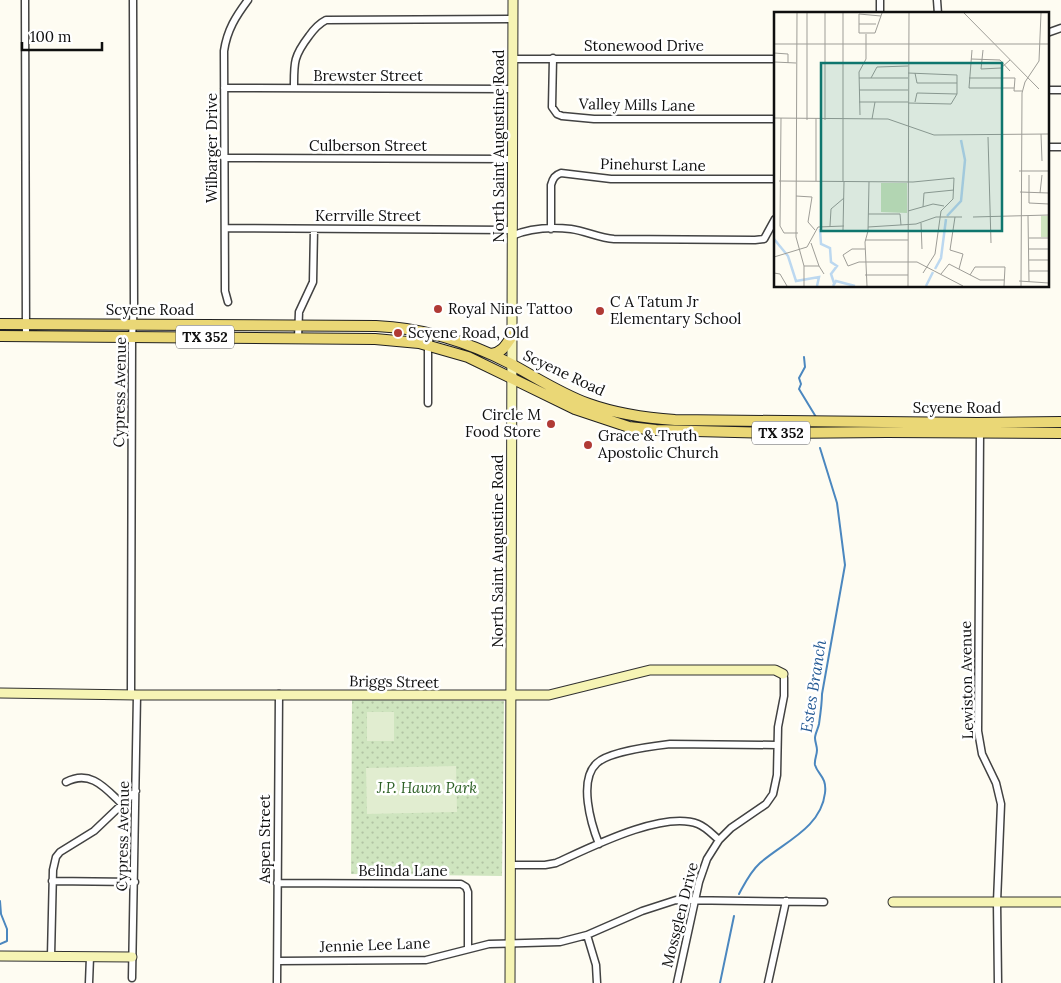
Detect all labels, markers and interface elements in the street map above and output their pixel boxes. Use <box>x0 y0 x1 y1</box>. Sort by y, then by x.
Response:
inset map <box>774 12 1048 288</box>
scale bar <box>22 20 102 52</box>
text: 100 m <box>30 27 71 46</box>
street label: Stonewood Drive <box>584 36 704 55</box>
street label: North Saint Augustine Road <box>489 49 508 243</box>
street label: Brewster Street <box>313 66 423 85</box>
street label: Wilbarger Drive <box>202 93 221 203</box>
street label: Valley Mills Lane <box>578 94 695 115</box>
street label: Culberson Street <box>309 136 427 155</box>
street label: Pinehurst Lane <box>600 154 706 175</box>
street label: Kerrville Street <box>315 206 421 225</box>
place label: C A Tatum Jr Elementary School <box>610 292 741 328</box>
place label: Royal Nine Tattoo <box>448 299 573 318</box>
street label: Scyene Road <box>106 300 194 319</box>
marker: Royal Nine Tattoo <box>432 303 444 315</box>
marker: C A Tatum Jr Elementary School <box>594 305 606 317</box>
place label: Scyene Road, Old <box>408 323 529 342</box>
road number: TX 352 <box>176 326 234 348</box>
marker: Scyene Road, Old <box>392 327 404 339</box>
street label: Cypress Avenue <box>109 337 130 447</box>
street label: Scyene Road <box>520 345 608 400</box>
street label: Scyene Road <box>913 398 1001 417</box>
place label: Circle M Food Store <box>465 405 541 441</box>
marker: Circle M Food Store <box>545 418 557 430</box>
road number: TX 352 <box>752 422 810 444</box>
place label: Grace & Truth Apostolic Church <box>597 426 719 462</box>
marker: Grace & Truth Apostolic Church <box>582 439 594 451</box>
street label: North Saint Augustine Road <box>488 454 507 648</box>
street label: Lewiston Avenue <box>956 621 977 739</box>
water label: Estes Branch <box>796 638 830 734</box>
street label: Briggs Street <box>349 671 439 692</box>
park label: J.P. Hawn Park <box>376 778 477 797</box>
street label: Cypress Avenue <box>112 781 133 891</box>
street label: Aspen Street <box>255 794 274 885</box>
street label: Mossglen Drive <box>657 860 702 969</box>
street label: Belinda Lane <box>358 861 448 880</box>
street label: Jennie Lee Lane <box>318 933 431 956</box>

